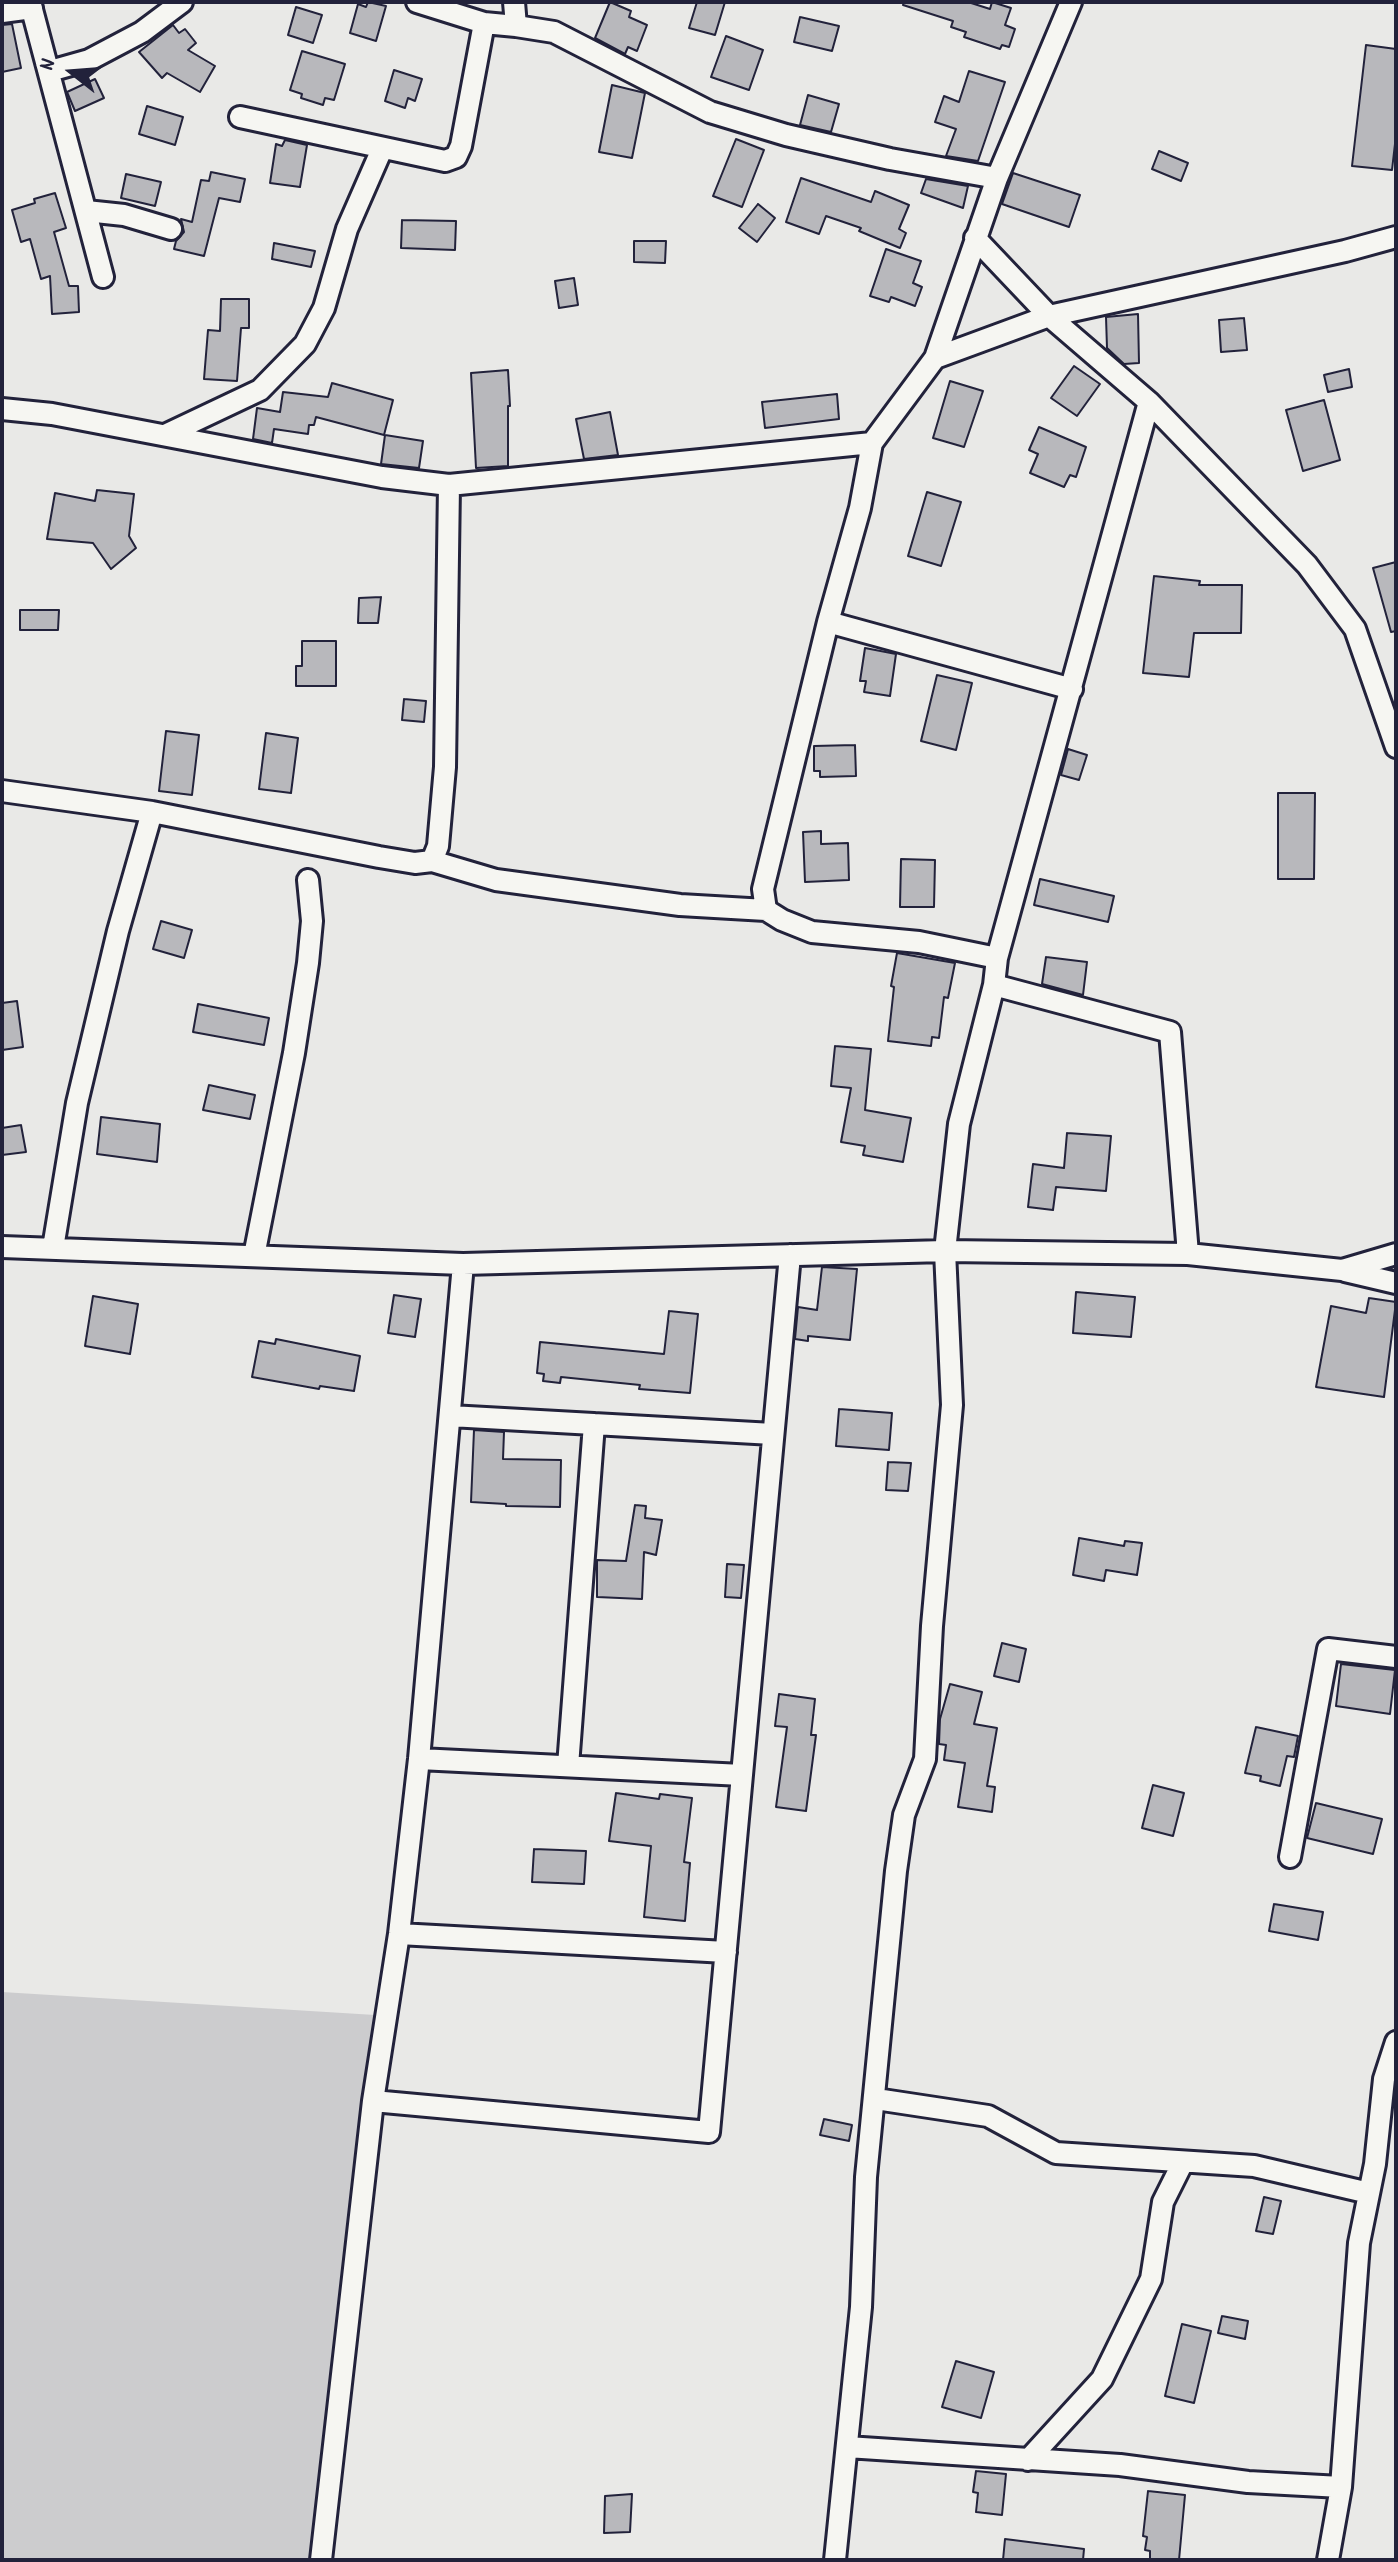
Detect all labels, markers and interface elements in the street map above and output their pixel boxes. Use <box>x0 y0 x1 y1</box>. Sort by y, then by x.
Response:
north arrow <box>32 32 112 112</box>
text: N <box>32 55 65 75</box>

